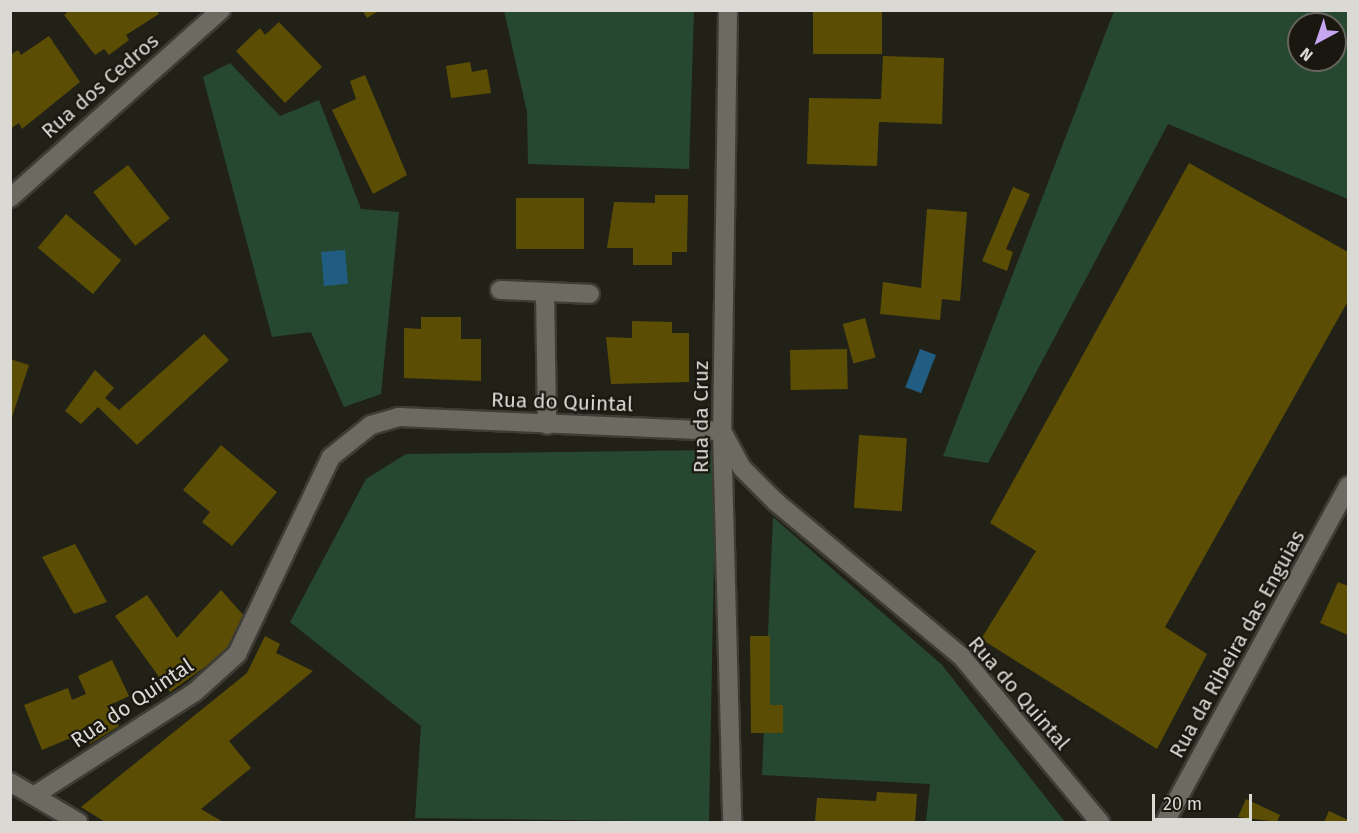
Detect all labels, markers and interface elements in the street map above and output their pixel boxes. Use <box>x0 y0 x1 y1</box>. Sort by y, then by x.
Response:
north arrow <box>1287 12 1347 72</box>
street label: Rua dos Cedros <box>36 28 164 144</box>
text: N <box>1296 44 1317 65</box>
street label: Rua da Cruz <box>688 361 714 473</box>
street label: Rua do Quintal <box>491 387 633 417</box>
street label: Rua da Ribeira das Enguias <box>1164 526 1310 762</box>
street label: Rua do Quintal <box>963 631 1075 755</box>
street label: Rua do Quintal <box>66 653 198 753</box>
scale bar <box>1155 782 1256 820</box>
text: 20 m <box>1163 793 1202 815</box>

